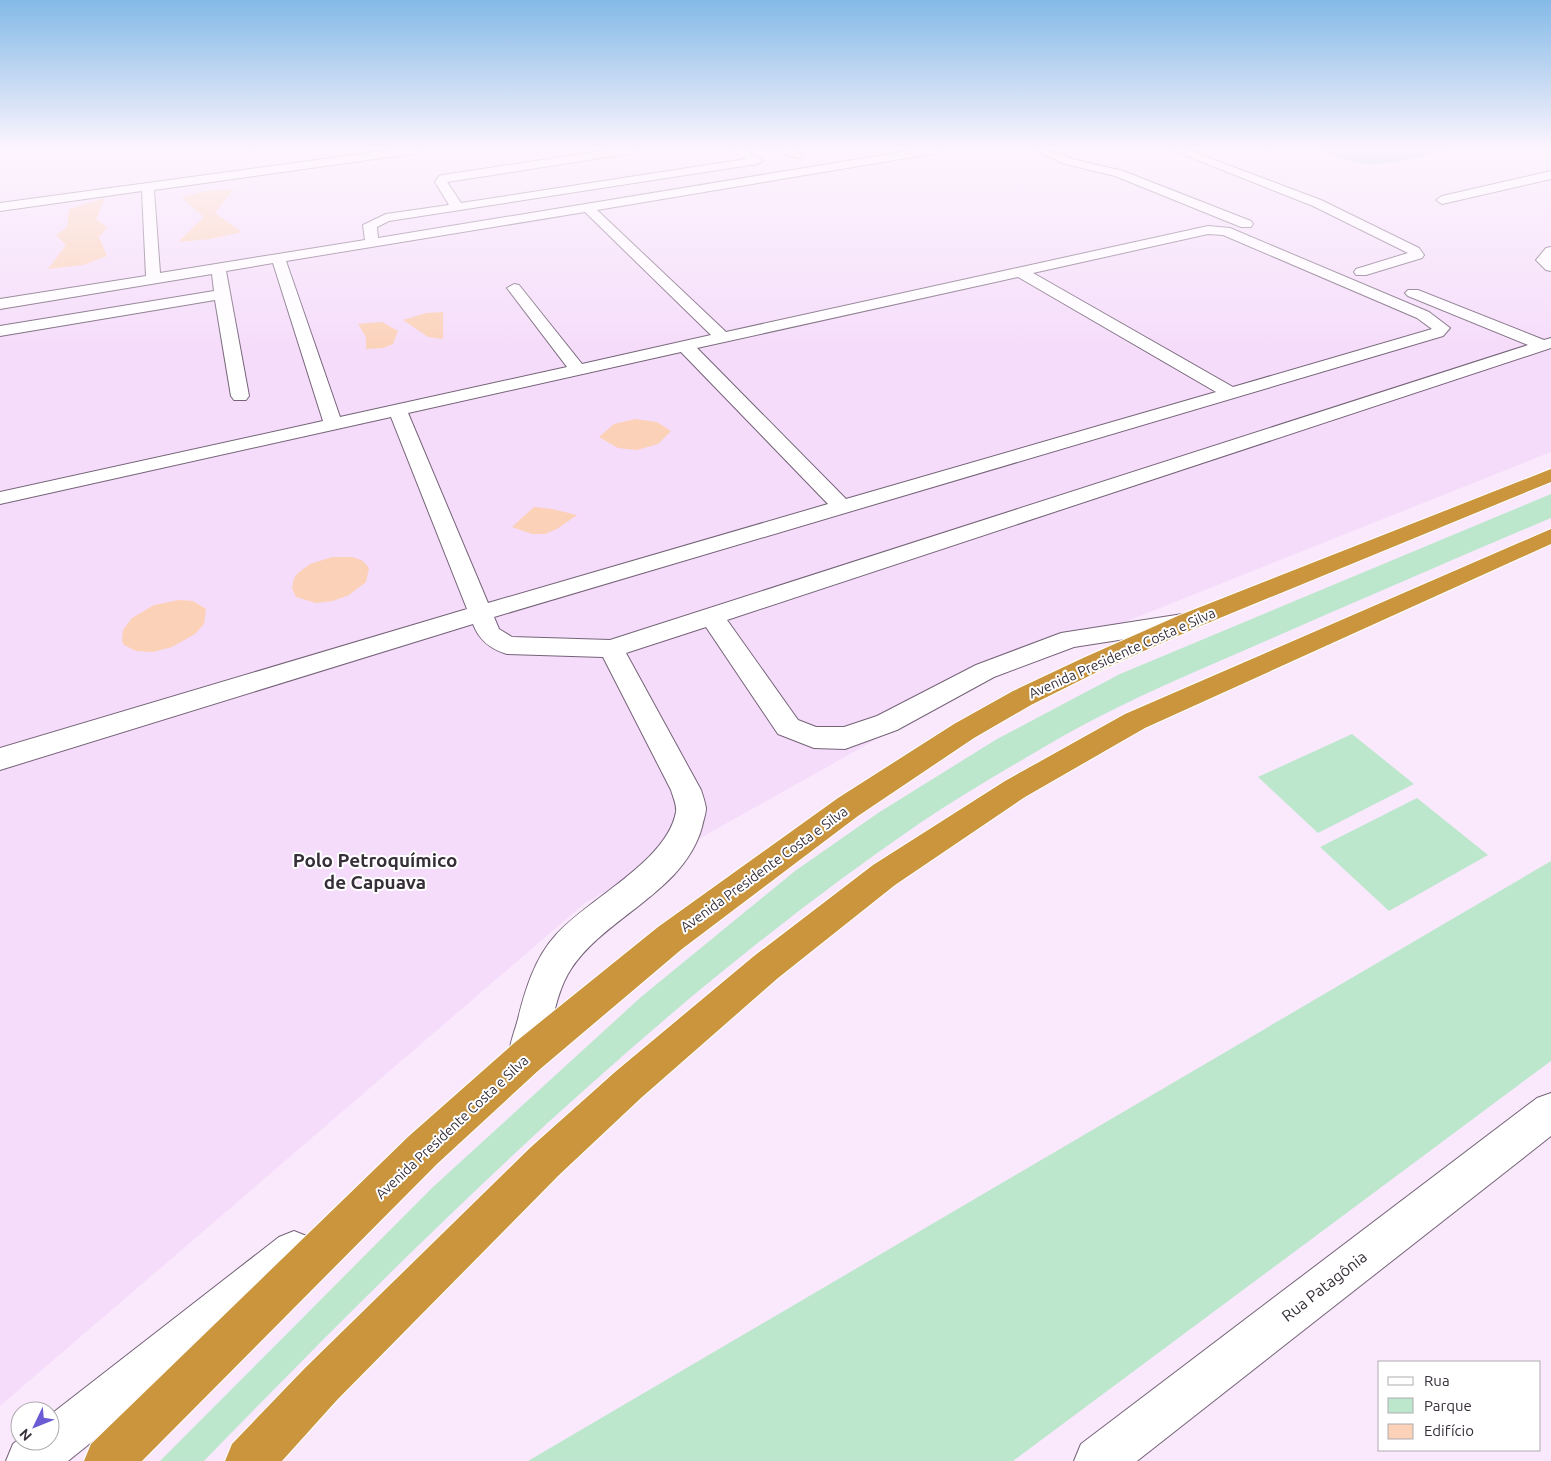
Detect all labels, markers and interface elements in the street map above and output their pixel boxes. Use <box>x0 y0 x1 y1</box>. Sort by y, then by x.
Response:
street label: Avenida Presidente Costa e Silva <box>1026 604 1218 702</box>
street label: Avenida Presidente Costa e Silva <box>677 803 851 935</box>
district label: Polo Petroquímico de Capuava <box>293 849 457 893</box>
street label: Avenida Presidente Costa e Silva <box>372 1052 532 1202</box>
street label: Rua Patagônia <box>1278 1247 1370 1325</box>
legend <box>1378 1361 1541 1451</box>
text: Rua <box>1424 1372 1450 1389</box>
text: Parque <box>1424 1397 1472 1414</box>
north arrow <box>10 1401 60 1451</box>
text: Edifício <box>1424 1422 1474 1439</box>
text: N <box>16 1426 35 1444</box>

